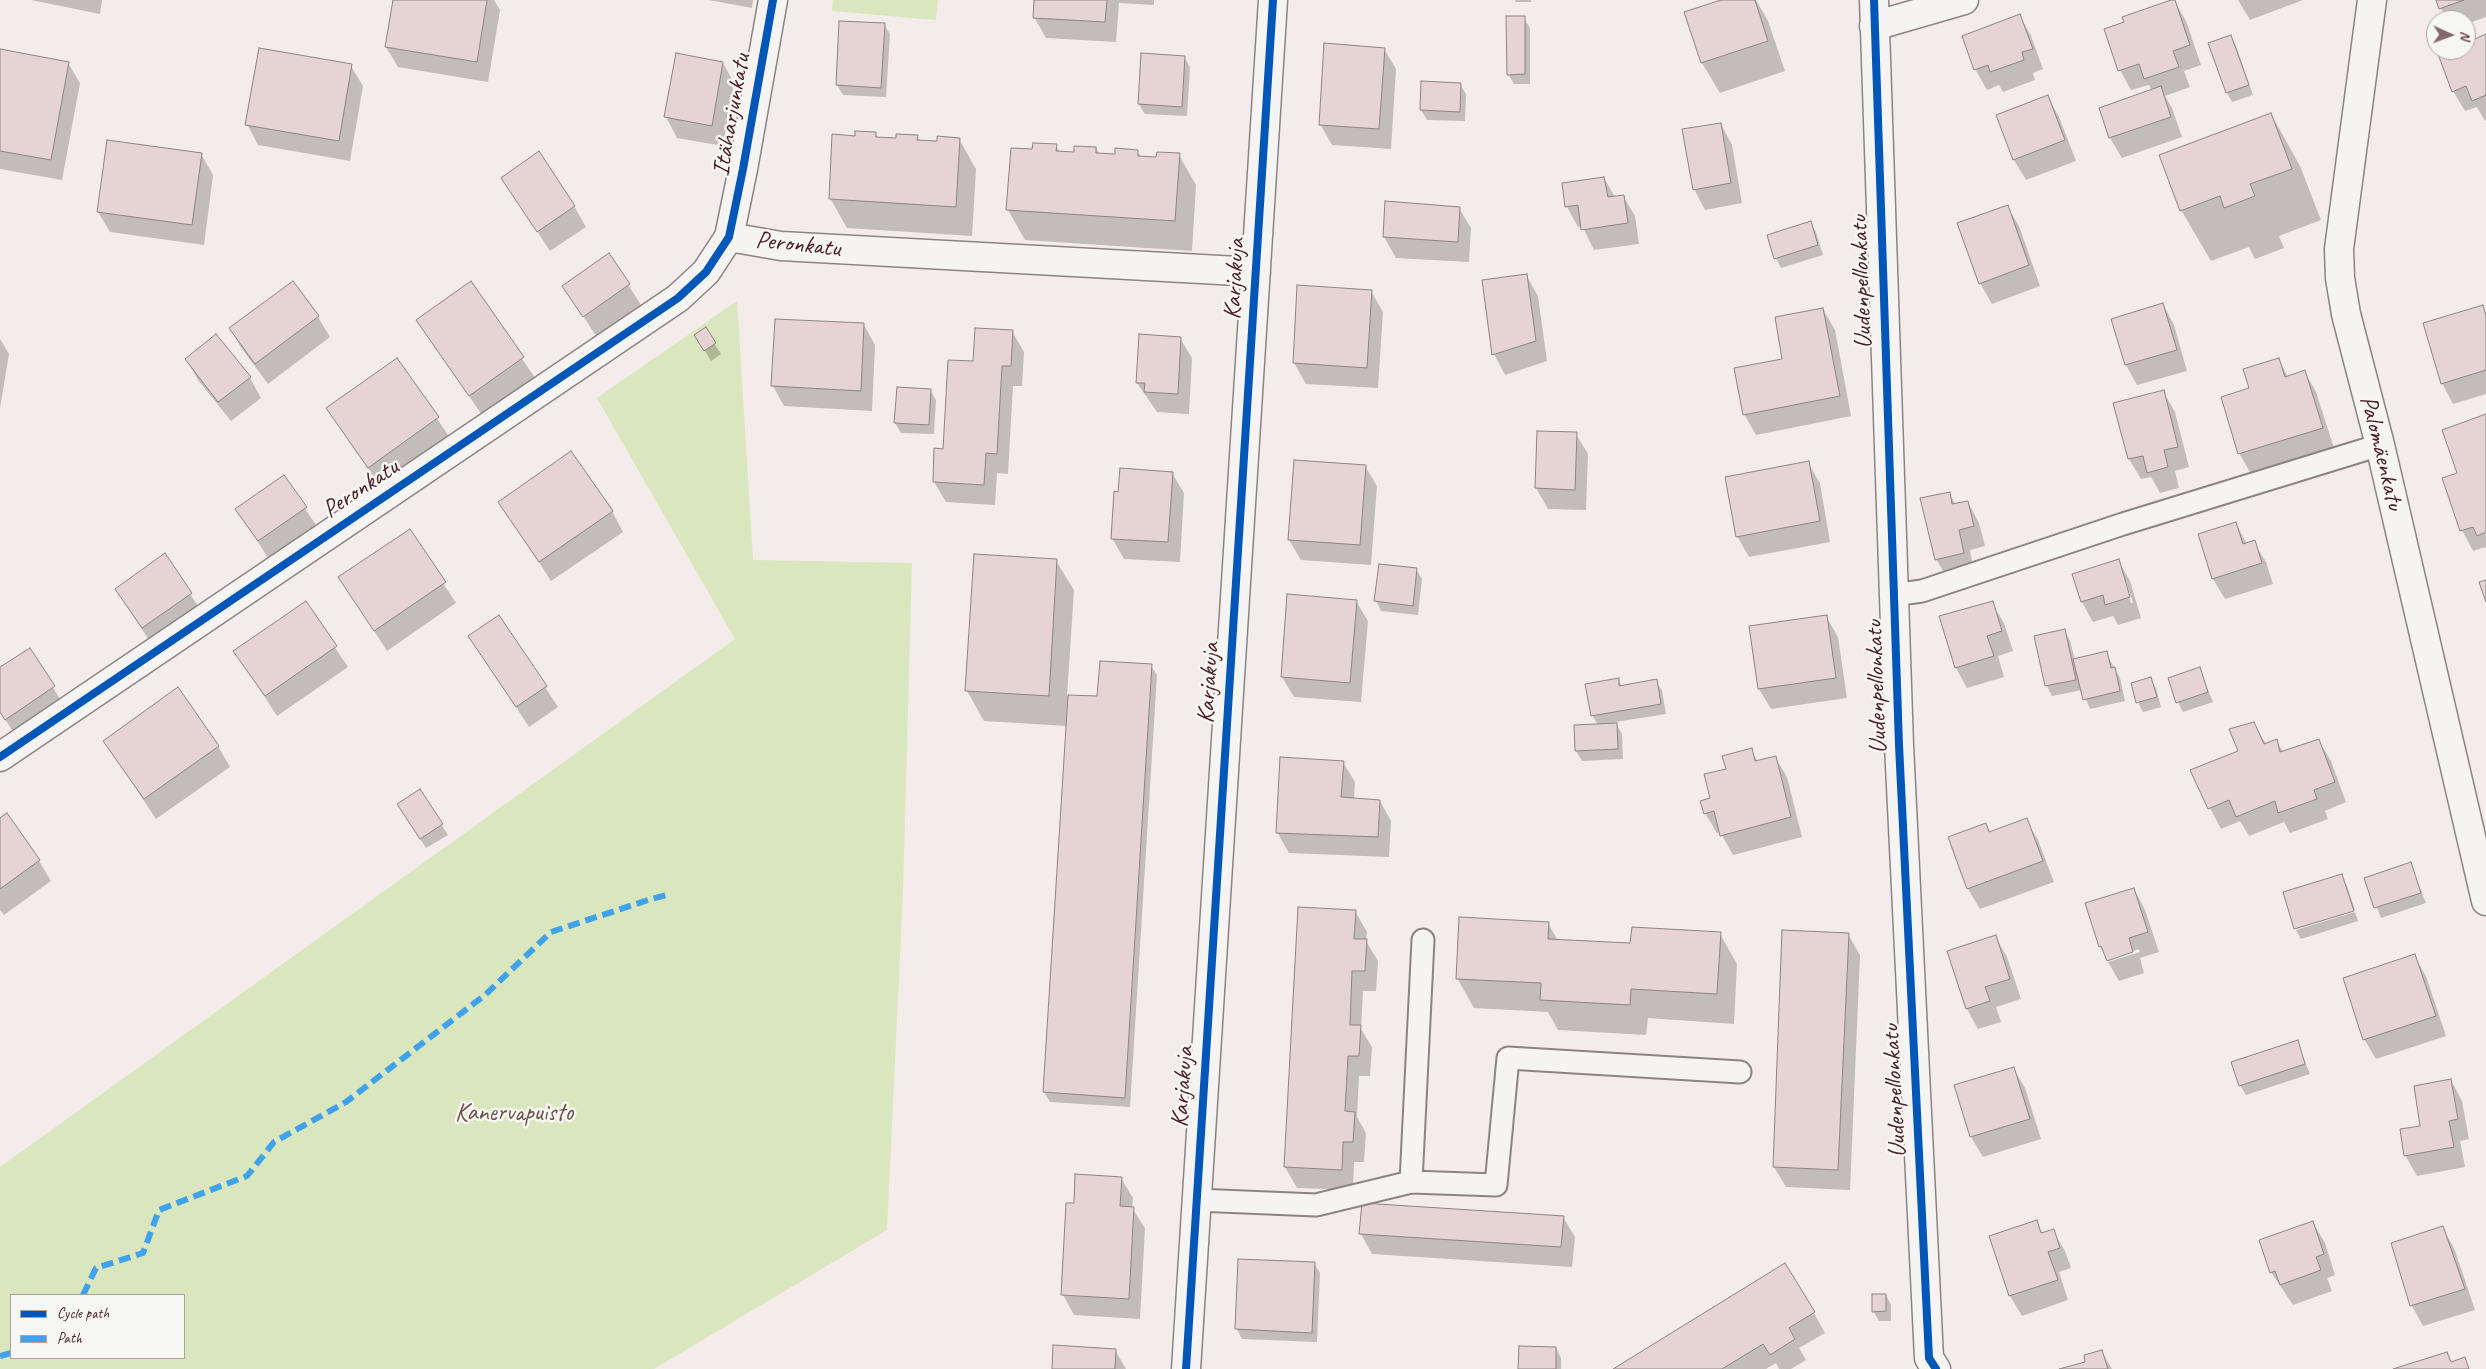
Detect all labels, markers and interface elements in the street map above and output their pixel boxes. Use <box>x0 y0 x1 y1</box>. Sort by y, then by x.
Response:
north arrow <box>2426 10 2476 60</box>
text: N <box>2457 31 2474 40</box>
street label: Itäharjunkatu <box>707 52 757 178</box>
street label: Uudenpellonkatu <box>1845 215 1879 349</box>
street label: Peronkatu <box>754 226 842 264</box>
street label: Karjakuja <box>1218 238 1252 320</box>
street label: Palomäenkatu <box>2352 393 2410 513</box>
street label: Peronkatu <box>317 453 405 525</box>
street label: Uudenpellonkatu <box>1860 620 1894 754</box>
street label: Karjakuja <box>1191 642 1227 724</box>
street label: Uudenpellonkatu <box>1877 1024 1913 1158</box>
street label: Karjakuja <box>1165 1046 1201 1128</box>
park label: Kanervapuisto <box>455 1098 573 1128</box>
legend <box>10 1294 185 1359</box>
text: Cycle path <box>57 1304 109 1323</box>
text: Path <box>57 1329 82 1348</box>

